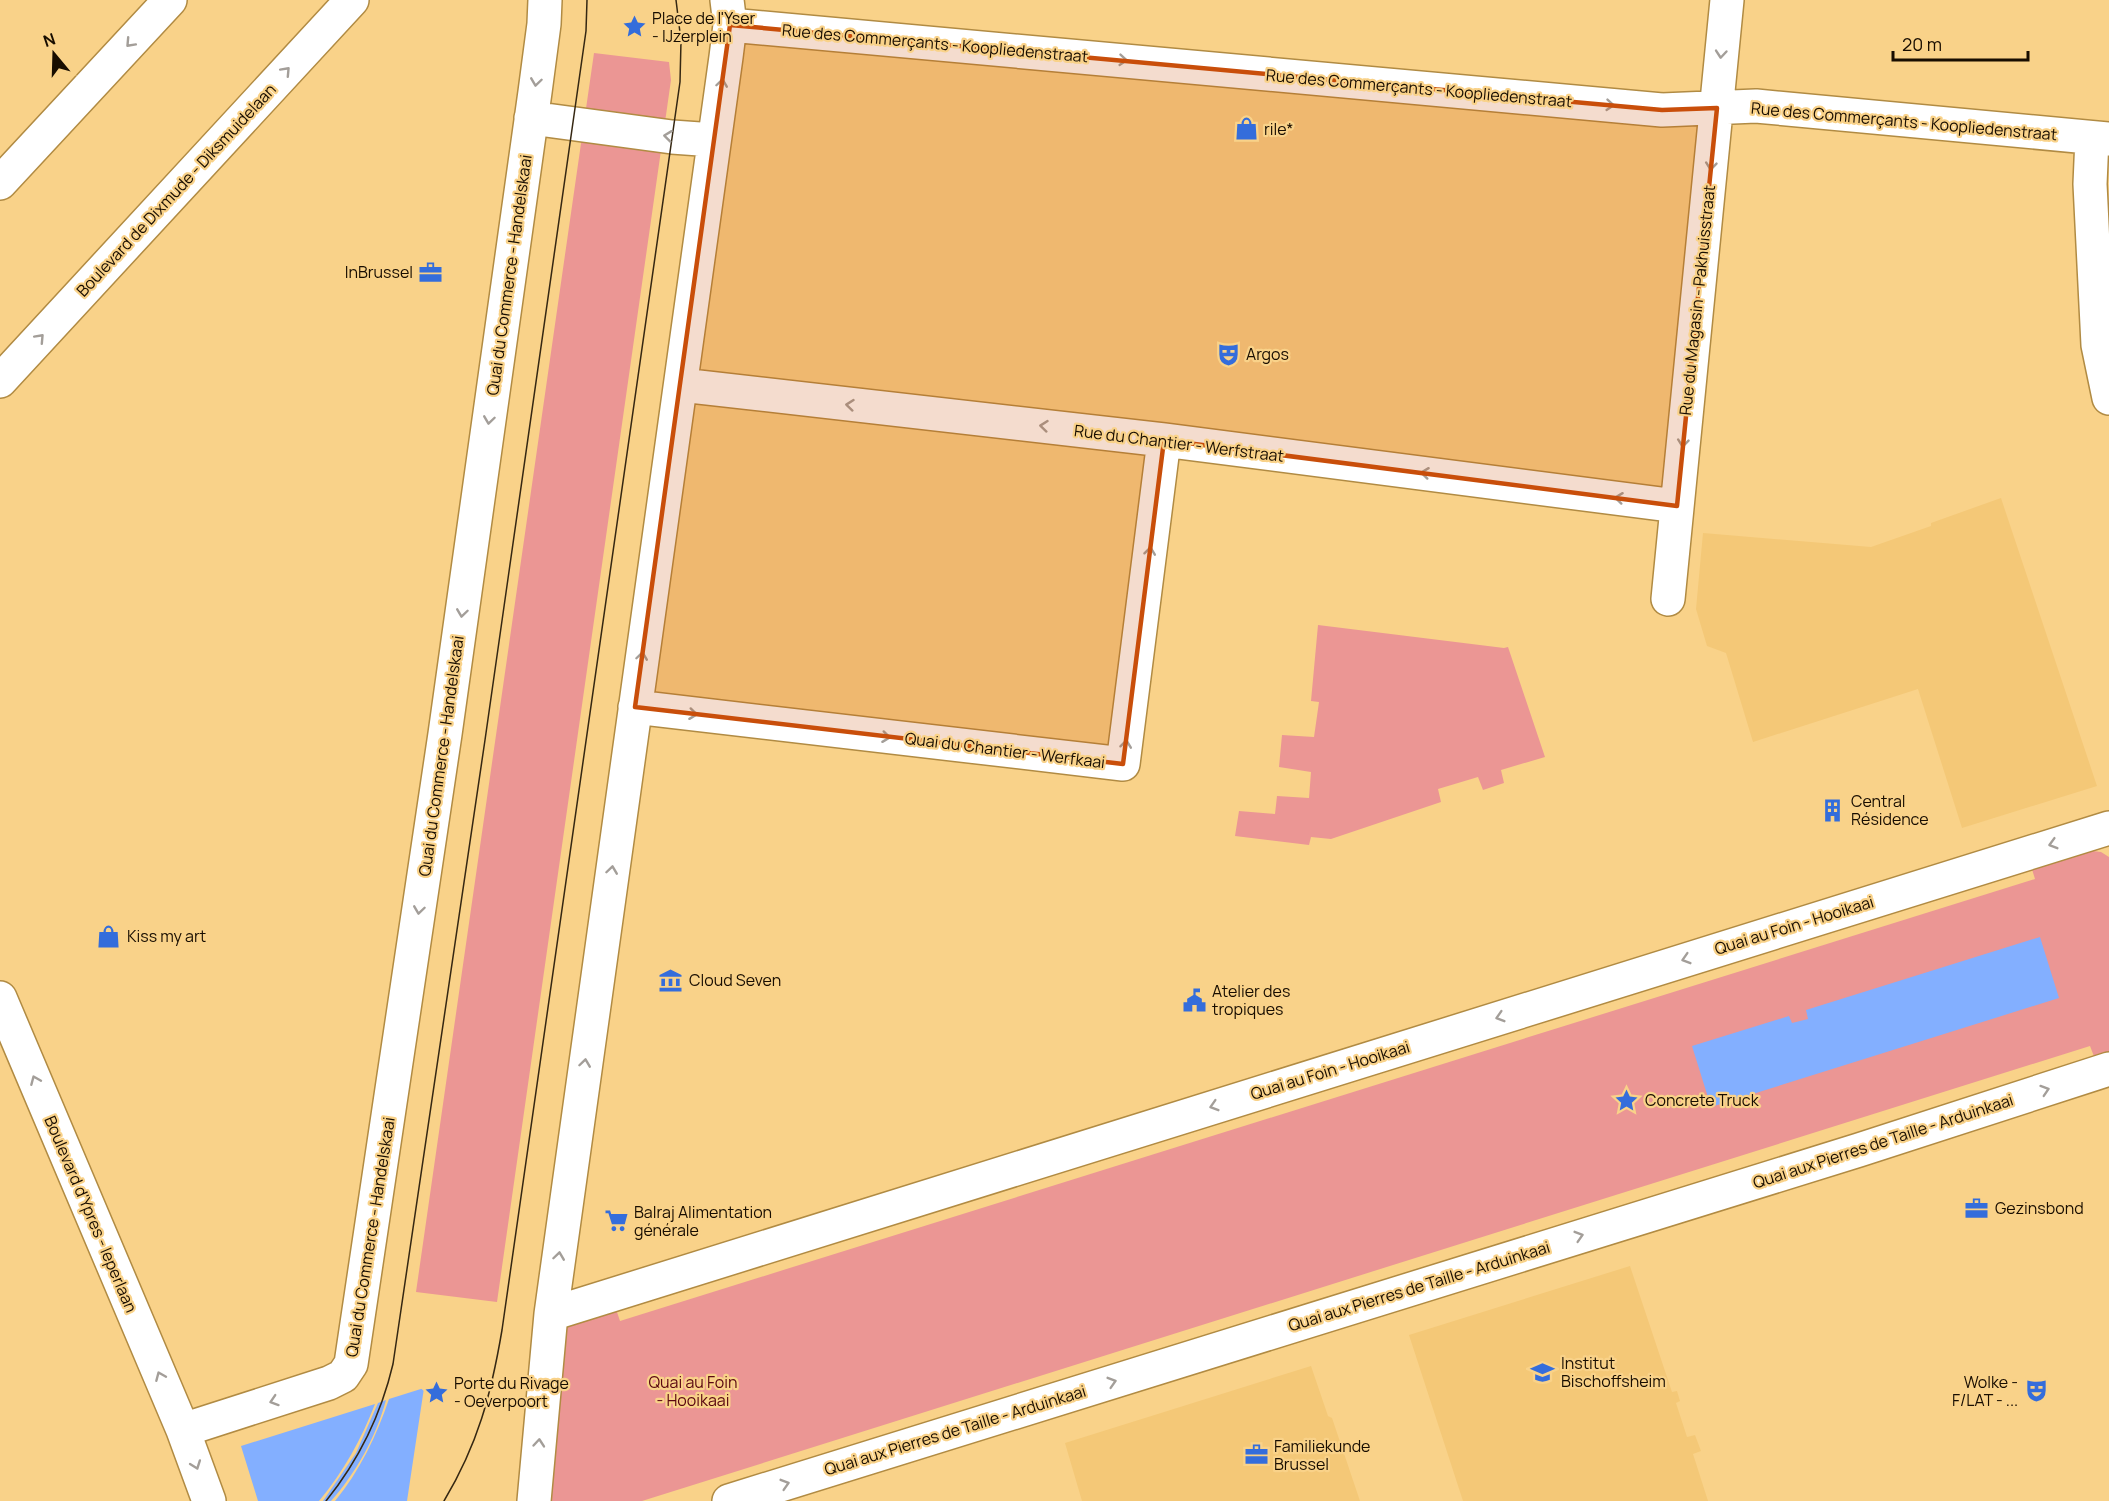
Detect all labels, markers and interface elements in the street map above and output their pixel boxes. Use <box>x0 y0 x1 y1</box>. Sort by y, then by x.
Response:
place label: Place de l'Yser - IJzerplein <box>652 7 756 47</box>
place icon: Place de l'Yser - IJzerplein <box>621 14 647 40</box>
street label: Rue des Commerçants - Koopliedenstraat <box>781 19 1089 67</box>
north arrow <box>24 24 84 84</box>
scale bar <box>1893 24 2028 62</box>
text: N <box>40 28 58 52</box>
text: 20 m <box>1902 32 1942 56</box>
one-way arrow <box>126 36 137 47</box>
one-way arrow <box>1715 49 1728 58</box>
one-way arrow <box>1118 53 1127 66</box>
street label: Rue des Commerçants - Koopliedenstraat <box>1265 64 1573 112</box>
one-way arrow <box>279 68 290 79</box>
one-way arrow <box>531 77 543 86</box>
one-way arrow <box>716 78 728 87</box>
street label: Boulevard de Dixmude - Diksmuidelaan <box>71 79 281 301</box>
street label: Rue des Commerçants - Koopliedenstraat <box>1750 97 2058 145</box>
one-way arrow <box>1605 98 1614 111</box>
shop icon: rile* <box>1233 116 1259 142</box>
place label: rile* <box>1264 118 1294 140</box>
one-way arrow <box>663 130 672 143</box>
street label: Quai du Commerce - Handelskaai <box>481 153 537 397</box>
one-way arrow <box>1705 161 1718 170</box>
street label: Rue du Magasin - Pakhuisstraat <box>1674 184 1720 416</box>
office icon: InBrussel <box>418 259 444 285</box>
place label: InBrussel <box>345 261 413 283</box>
one-way arrow <box>33 334 44 344</box>
theatre icon: Argos <box>1215 341 1241 367</box>
place label: Argos <box>1246 343 1289 365</box>
one-way arrow <box>846 399 855 411</box>
one-way arrow <box>483 416 495 425</box>
street label: Rue du Chantier - Werfstraat <box>1073 419 1285 467</box>
one-way arrow <box>1040 421 1049 433</box>
one-way arrow <box>1677 439 1690 448</box>
one-way arrow <box>1421 468 1430 480</box>
one-way arrow <box>1614 493 1623 505</box>
one-way arrow <box>1143 546 1156 555</box>
one-way arrow <box>456 609 468 618</box>
street label: Quai du Commerce - Handelskaai <box>413 634 469 878</box>
one-way arrow <box>635 651 648 661</box>
one-way arrow <box>688 708 697 720</box>
street label: Quai du Chantier - Werfkaai <box>904 727 1106 773</box>
one-way arrow <box>882 730 891 742</box>
one-way arrow <box>1119 740 1131 749</box>
place label: Central Résidence <box>1851 790 1929 830</box>
building icon: Central Résidence <box>1820 797 1846 823</box>
one-way arrow <box>2048 837 2058 850</box>
one-way arrow <box>605 865 617 874</box>
street label: Quai au Foin - Hooikaai <box>1712 890 1876 960</box>
one-way arrow <box>413 905 426 915</box>
shop icon: Kiss my art <box>96 923 122 949</box>
place label: Kiss my art <box>127 925 206 947</box>
one-way arrow <box>1681 952 1692 964</box>
museum icon: Cloud Seven <box>658 967 684 993</box>
place label: Cloud Seven <box>689 969 781 991</box>
place label: Atelier des tropiques <box>1212 980 1290 1020</box>
public building icon: Atelier des tropiques <box>1181 987 1207 1013</box>
one-way arrow <box>1495 1010 1506 1022</box>
street label: Quai au Foin - Hooikaai <box>1248 1035 1412 1105</box>
one-way arrow <box>579 1058 591 1068</box>
one-way arrow <box>30 1076 42 1087</box>
one-way arrow <box>2039 1085 2050 1097</box>
place icon: Concrete Truck <box>1614 1087 1640 1113</box>
street label: Quai aux Pierres de Taille - Arduinkaai <box>1750 1088 2016 1194</box>
place label: Concrete Truck <box>1645 1089 1760 1111</box>
one-way arrow <box>1209 1099 1220 1112</box>
street label: Boulevard d'Ypres - Ieperlaan <box>40 1112 142 1316</box>
street label: Quai du Commerce - Handelskaai <box>340 1115 400 1359</box>
office icon: Gezinsbond <box>1964 1195 1990 1221</box>
place label: Gezinsbond <box>1995 1197 2084 1219</box>
place label: Balraj Alimentation générale <box>634 1201 772 1241</box>
supermarket icon: Balraj Alimentation générale <box>603 1208 629 1234</box>
one-way arrow <box>1573 1231 1584 1243</box>
street label: Quai aux Pierres de Taille - Arduinkaai <box>1286 1236 1552 1336</box>
one-way arrow <box>552 1252 565 1261</box>
place label: Institut Bischoffsheim <box>1561 1352 1666 1392</box>
school or university icon: Institut Bischoffsheim <box>1530 1359 1556 1385</box>
one-way arrow <box>155 1371 167 1382</box>
park label: Quai au Foin - Hooikaai <box>648 1371 738 1411</box>
place label: Wolke - F/LAT - ... <box>1952 1371 2018 1411</box>
place label: Porte du Rivage - Oeverpoort <box>454 1372 569 1412</box>
one-way arrow <box>1106 1377 1117 1389</box>
theatre icon: Wolke - F/LAT - ... <box>2023 1378 2049 1404</box>
place icon: Porte du Rivage - Oeverpoort <box>423 1379 449 1405</box>
street label: Quai aux Pierres de Taille - Arduinkaai <box>822 1380 1088 1480</box>
one-way arrow <box>269 1393 280 1406</box>
place label: Familiekunde Brussel <box>1274 1435 1370 1475</box>
one-way arrow <box>532 1438 545 1447</box>
office icon: Familiekunde Brussel <box>1243 1442 1269 1468</box>
one-way arrow <box>188 1459 201 1470</box>
one-way arrow <box>779 1479 790 1491</box>

